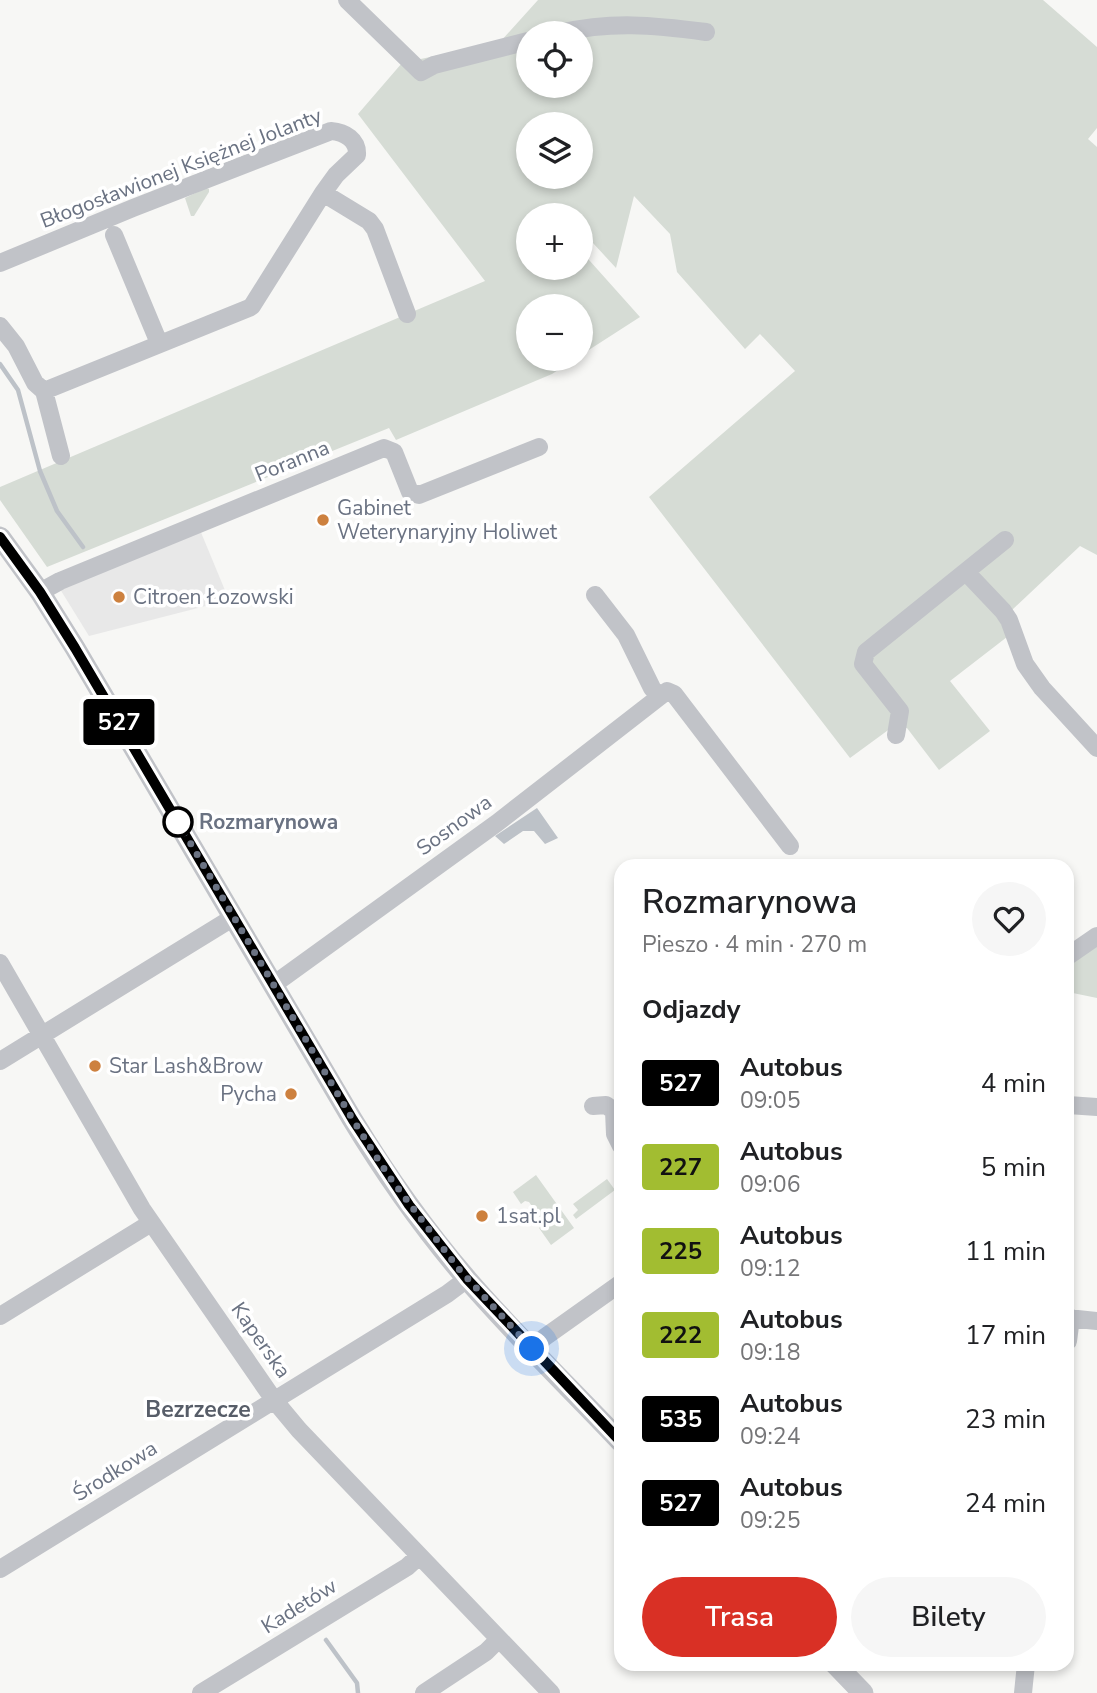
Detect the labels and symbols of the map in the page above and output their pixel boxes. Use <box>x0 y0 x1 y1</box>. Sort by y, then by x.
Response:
street label: Błogosławionej Księżnej Jolanty <box>36 101 326 235</box>
street label: Poranna <box>251 433 333 489</box>
place label: Gabinet Weterynaryjny Holiwet <box>337 494 558 546</box>
marker: Gabinet Weterynaryjny Holiwet <box>315 512 331 528</box>
place label: Citroen Łozowski <box>133 583 294 611</box>
marker: Citroen Łozowski <box>111 589 127 605</box>
line badge: 527 <box>79 699 159 745</box>
street label: Sosnowa <box>411 788 497 862</box>
marker: Rozmarynowa <box>163 807 193 837</box>
place label: Rozmarynowa <box>199 808 338 836</box>
place label: Star Lash&Brow <box>109 1052 263 1080</box>
marker: Star Lash&Brow <box>87 1058 103 1074</box>
place label: Pycha <box>220 1080 277 1108</box>
marker: Pycha <box>283 1086 299 1102</box>
place label: 1sat.pl <box>496 1202 562 1230</box>
marker: 1sat.pl <box>474 1208 490 1224</box>
street label: Kaperska <box>225 1296 297 1384</box>
your location <box>514 1331 549 1366</box>
district label: Bezrzecze <box>145 1394 251 1425</box>
street label: Środkowa <box>67 1434 163 1508</box>
street label: Kadetów <box>256 1572 342 1640</box>

